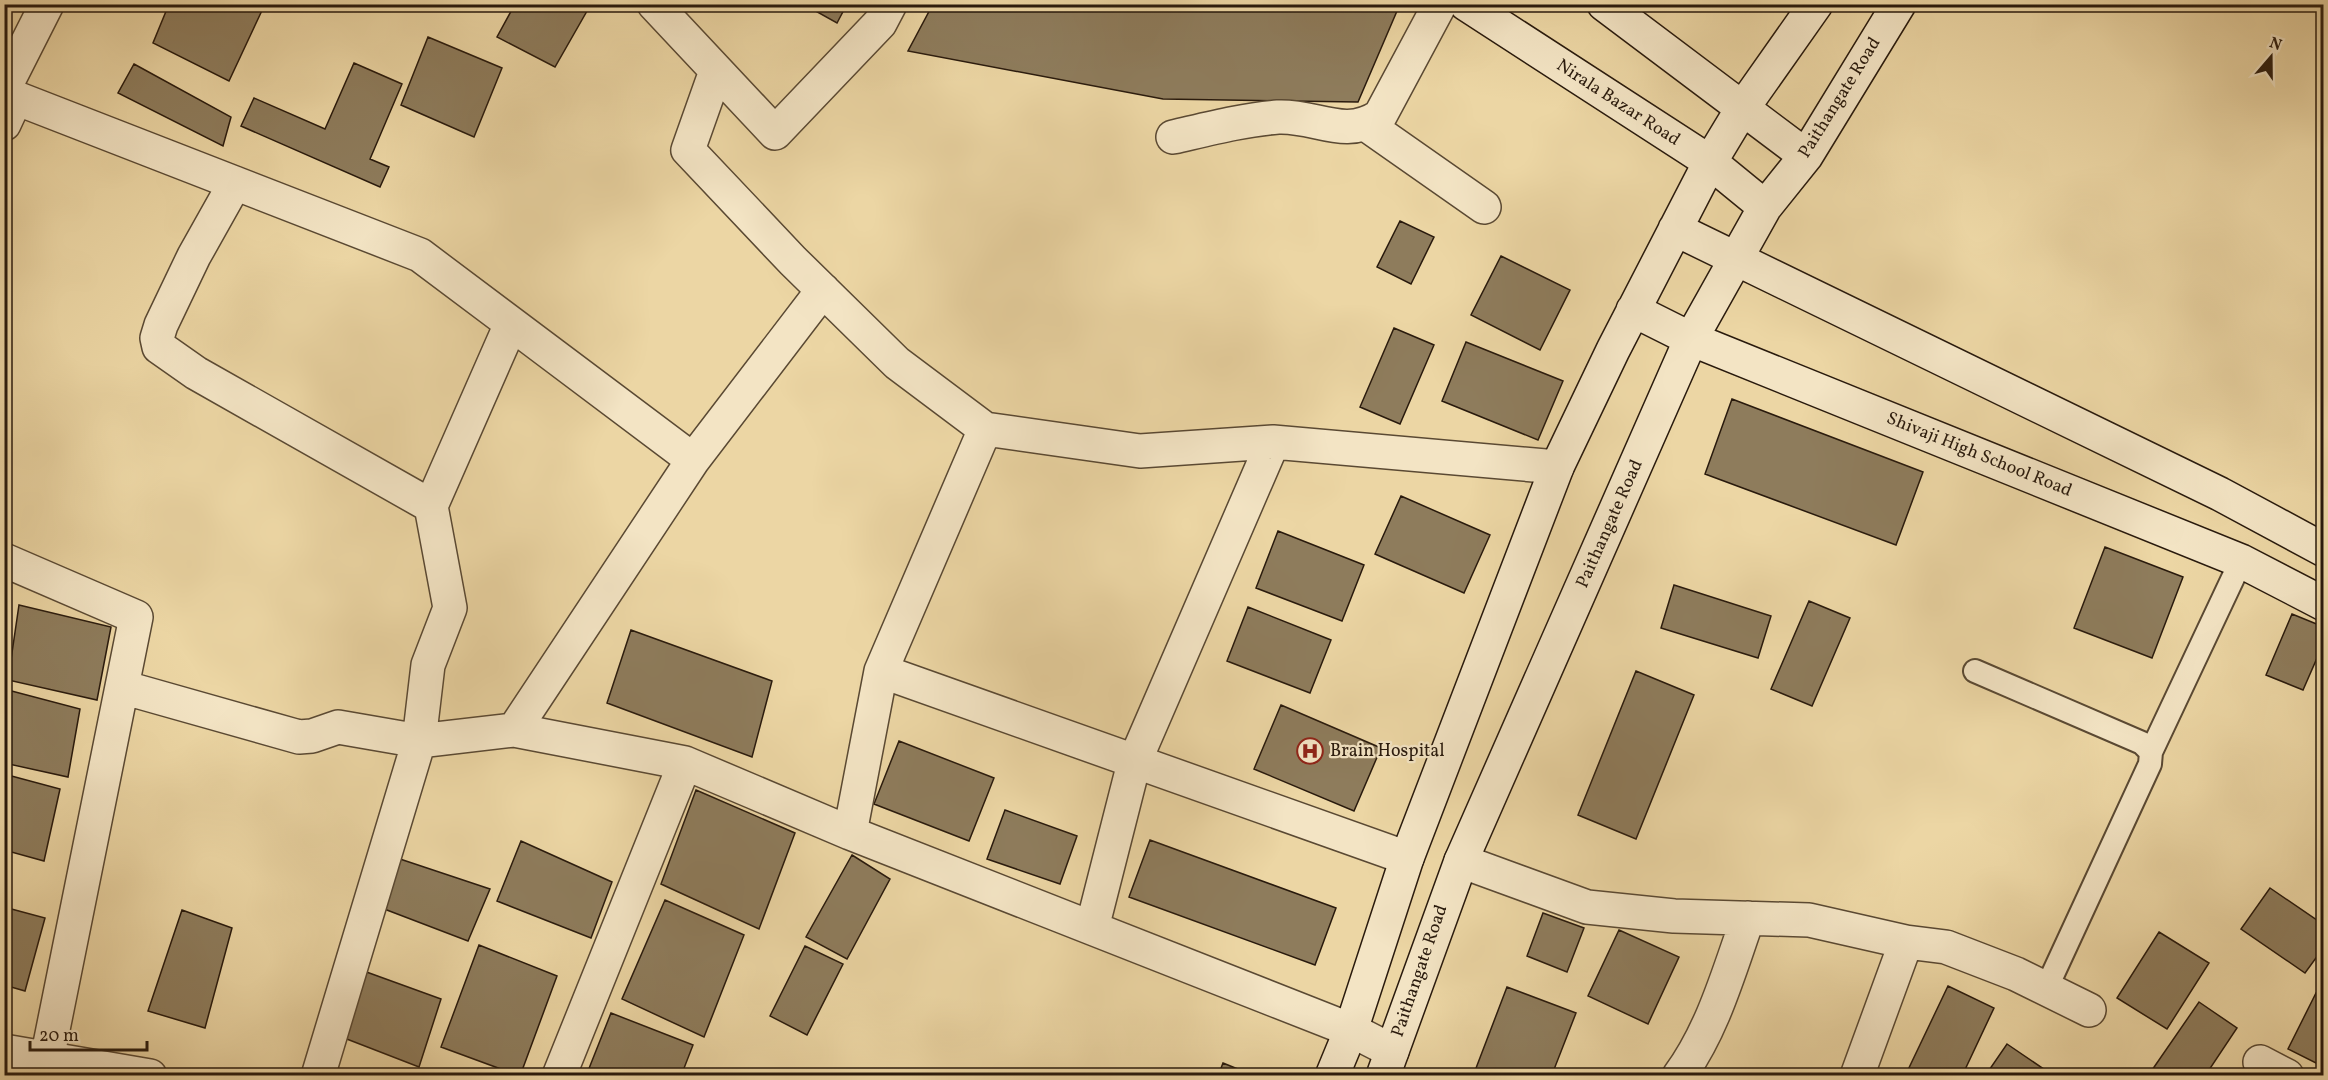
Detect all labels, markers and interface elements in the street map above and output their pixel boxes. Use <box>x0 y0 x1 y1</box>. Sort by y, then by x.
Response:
north arrow <box>2241 27 2301 87</box>
text: N <box>2266 32 2285 57</box>
street label: Paithangate Road <box>1793 33 1887 163</box>
street label: Nirala Bazar Road <box>1551 54 1685 152</box>
street label: Shivaji High School Road <box>1883 406 2075 504</box>
street label: Paithangate Road <box>1570 456 1650 592</box>
hospital icon: Brain Hospital <box>1295 736 1325 766</box>
place label: Brain Hospital <box>1330 739 1445 764</box>
street label: Paithangate Road <box>1386 901 1454 1041</box>
scale bar <box>30 1014 147 1052</box>
text: 20 m <box>39 1024 79 1049</box>

